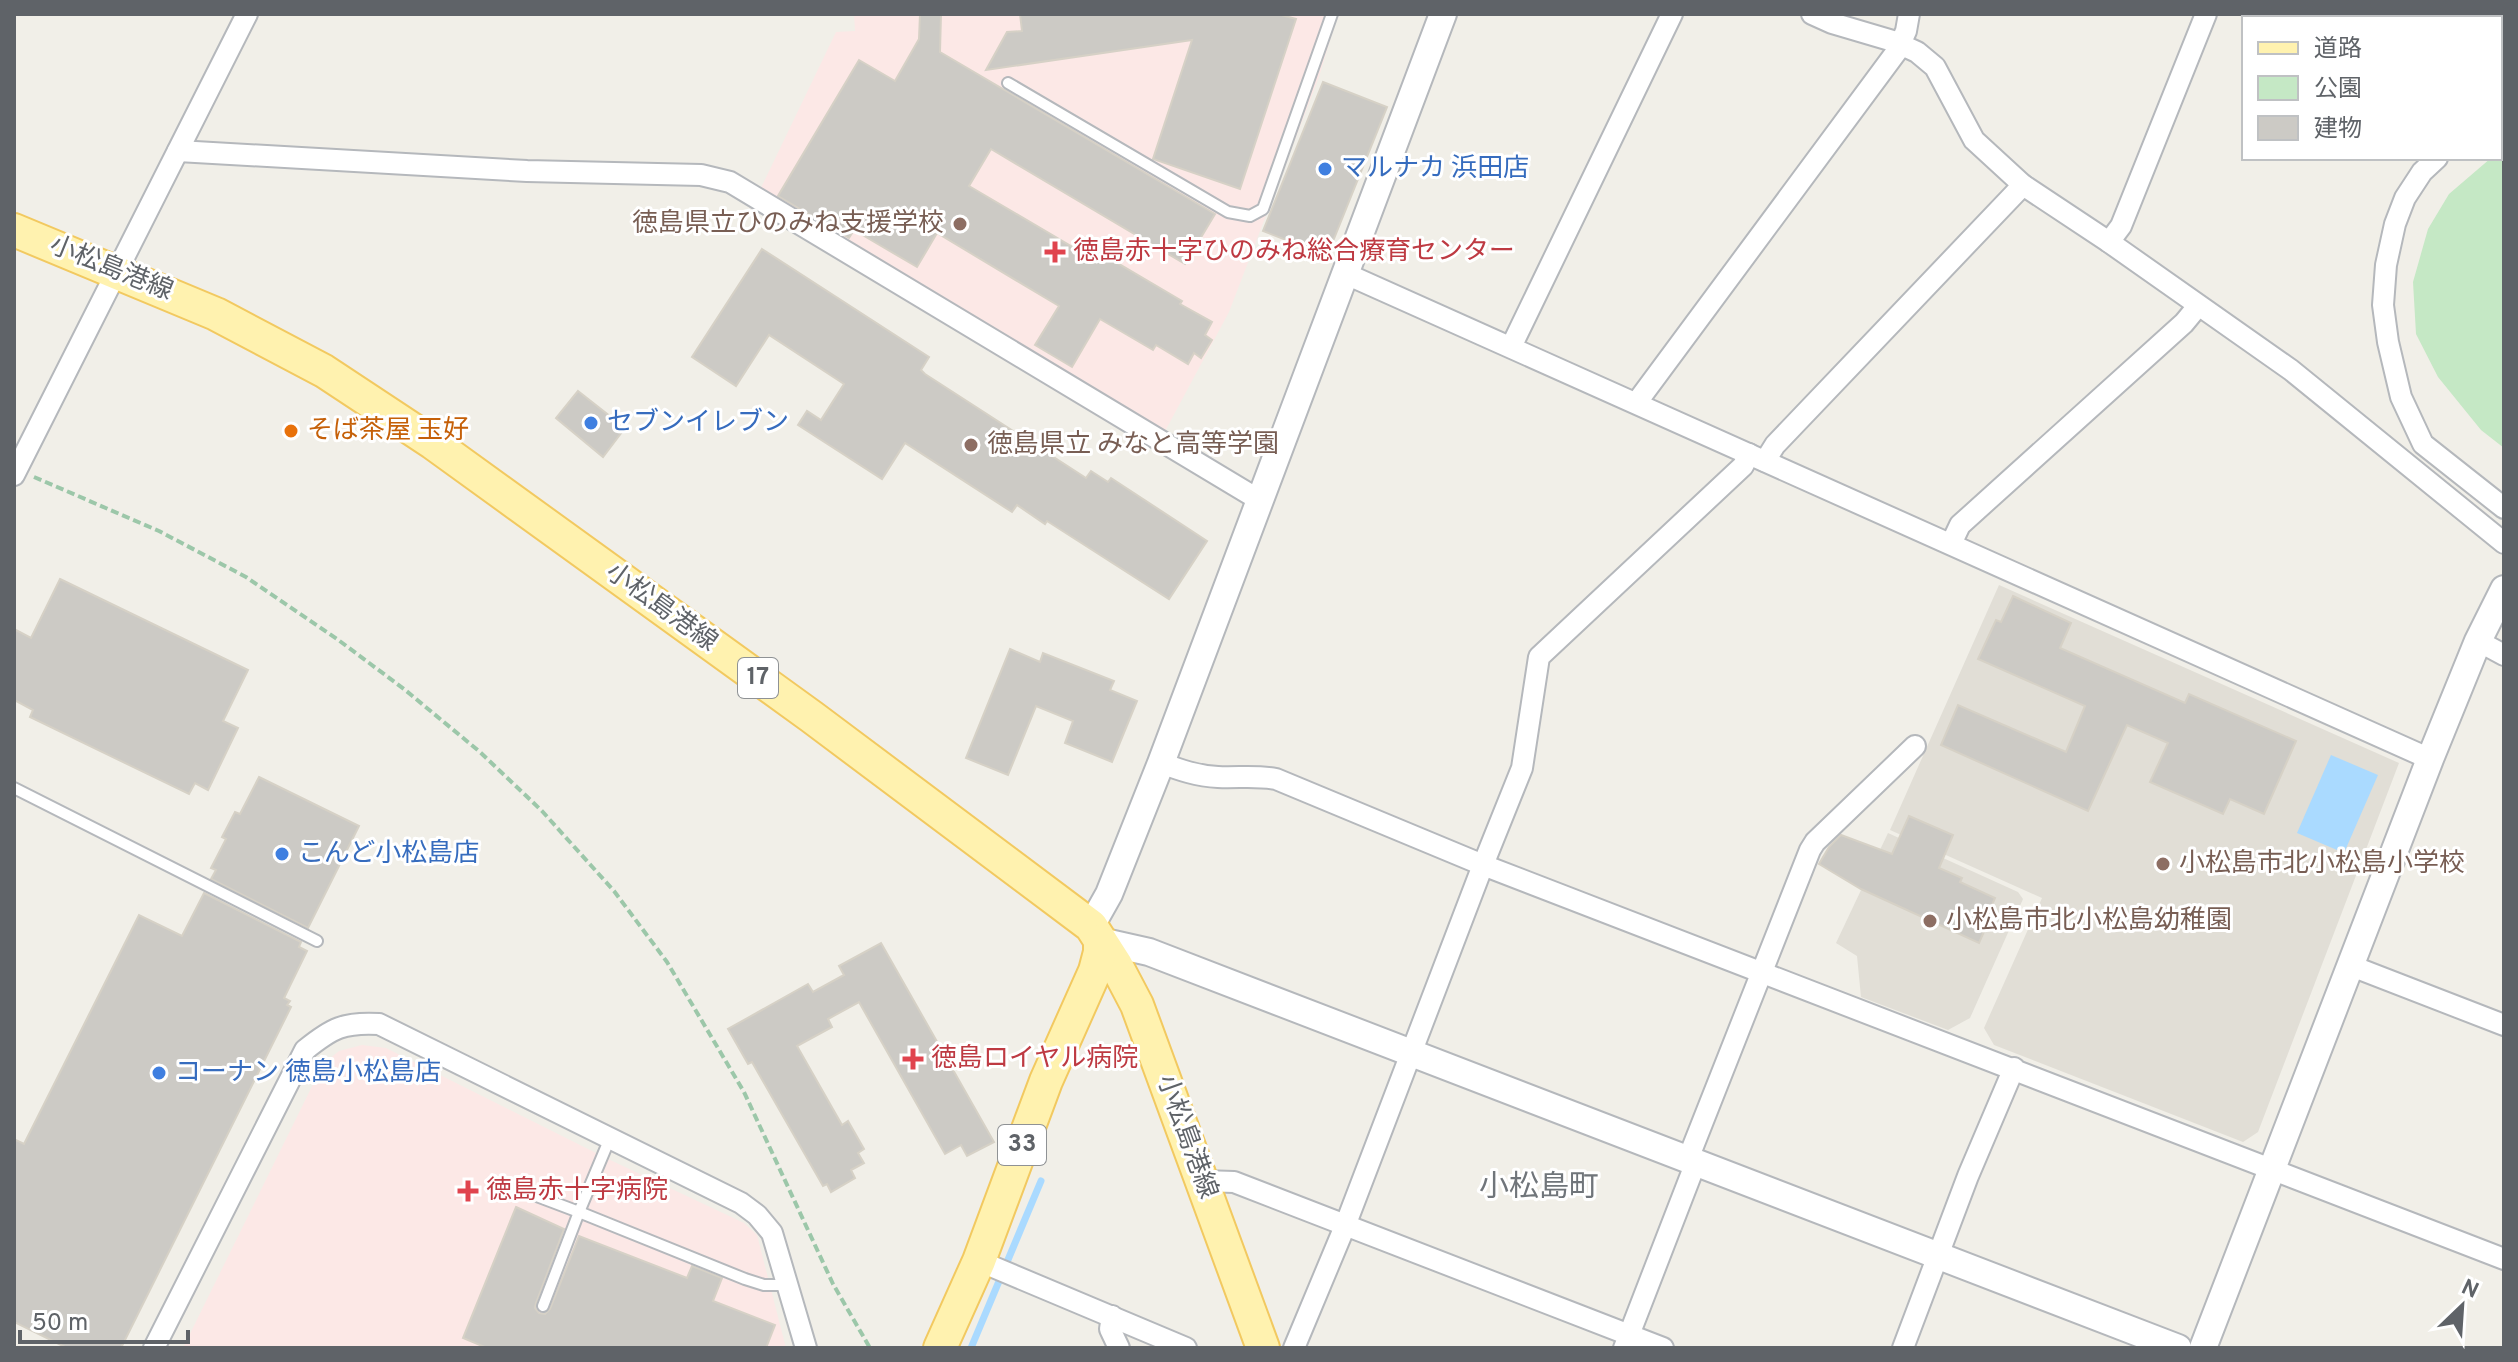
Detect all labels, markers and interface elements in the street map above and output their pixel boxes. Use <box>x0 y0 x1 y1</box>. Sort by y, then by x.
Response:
legend <box>2242 16 2502 160</box>
text: 道路 <box>2314 35 2362 65</box>
text: 公園 <box>2314 75 2362 105</box>
text: 建物 <box>2314 115 2362 145</box>
place label: マルナカ 浜田店 <box>1341 153 1529 186</box>
marker: マルナカ 浜田店 <box>1316 160 1334 178</box>
place label: 徳島県立ひのみね支援学校 <box>632 208 944 241</box>
marker: 徳島県立ひのみね支援学校 <box>951 215 969 233</box>
street label: 小松島港線 <box>45 229 177 309</box>
place label: 徳島赤十字ひのみね総合療育センター <box>1073 236 1515 269</box>
marker: 徳島赤十字ひのみね総合療育センター <box>1044 241 1066 263</box>
place label: セブンイレブン <box>607 407 789 440</box>
marker: セブンイレブン <box>582 414 600 432</box>
place label: そば茶屋 玉好 <box>307 415 469 448</box>
marker: そば茶屋 玉好 <box>282 422 300 440</box>
place label: 徳島県立 みなと高等学園 <box>987 429 1279 462</box>
marker: 徳島県立 みなと高等学園 <box>962 436 980 454</box>
street label: 小松島港線 <box>599 556 723 660</box>
road number: 17 <box>738 658 778 698</box>
place label: こんど小松島店 <box>298 838 479 871</box>
marker: こんど小松島店 <box>273 845 291 863</box>
place label: 小松島市北小松島小学校 <box>2179 848 2465 881</box>
marker: 小松島市北小松島小学校 <box>2154 855 2172 873</box>
place label: 小松島市北小松島幼稚園 <box>1946 905 2232 938</box>
marker: 小松島市北小松島幼稚園 <box>1921 912 1939 930</box>
place label: 徳島ロイヤル病院 <box>931 1043 1138 1076</box>
marker: 徳島ロイヤル病院 <box>902 1048 924 1070</box>
place label: コーナン 徳島小松島店 <box>175 1057 441 1090</box>
marker: コーナン 徳島小松島店 <box>150 1064 168 1082</box>
street label: 小松島港線 <box>1148 1070 1224 1204</box>
road number: 33 <box>998 1125 1046 1165</box>
district label: 小松島町 <box>1479 1170 1599 1207</box>
place label: 徳島赤十字病院 <box>486 1175 668 1208</box>
marker: 徳島赤十字病院 <box>457 1180 479 1202</box>
north arrow <box>2422 1266 2502 1346</box>
text: N <box>2457 1275 2482 1306</box>
scale bar <box>20 1294 188 1344</box>
text: 50 m <box>32 1309 88 1339</box>

